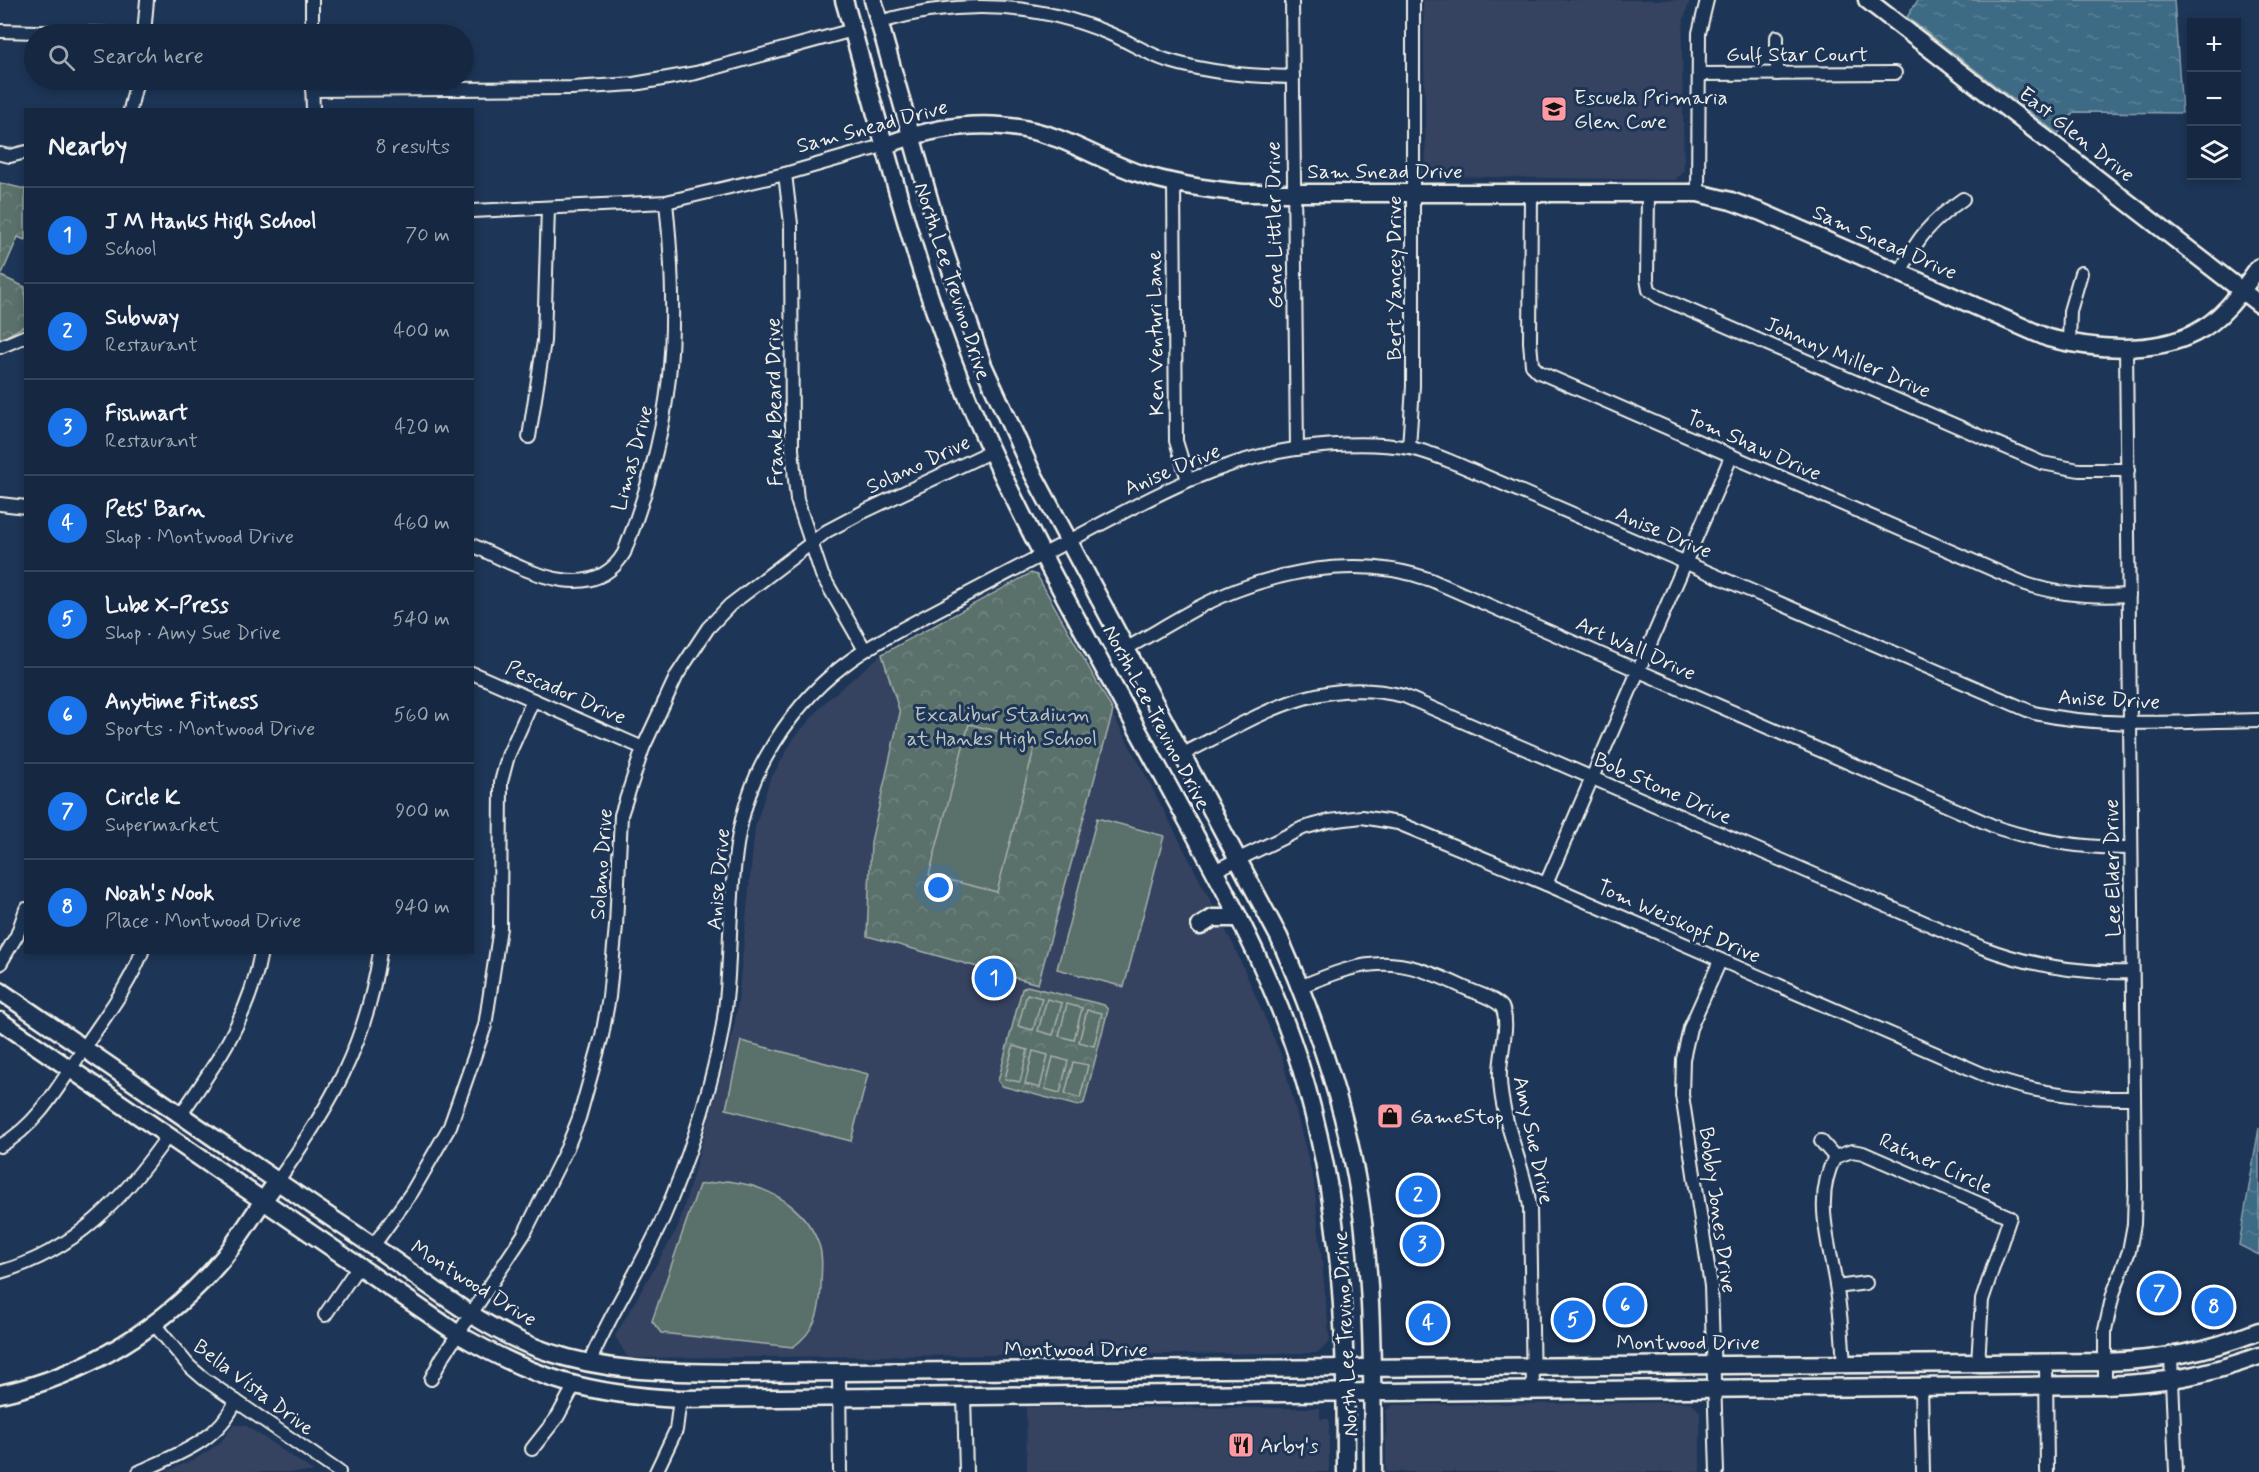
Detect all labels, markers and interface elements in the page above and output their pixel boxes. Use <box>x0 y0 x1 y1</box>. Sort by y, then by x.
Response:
map controls <box>2187 18 2241 180</box>
button: + <box>2187 18 2241 72</box>
search box <box>24 24 474 90</box>
icon: search <box>45 41 78 74</box>
street label: Gulf Star Court <box>1726 41 1868 69</box>
text: Search here <box>93 43 204 71</box>
button: − <box>2187 72 2241 126</box>
street label: East Glen Drive <box>2012 81 2140 189</box>
place label: Escuela Primaria Glen Cove <box>1574 84 1728 136</box>
street label: Sam Snead Drive <box>794 93 951 161</box>
school or university icon: Escuela Primaria Glen Cove <box>1539 94 1569 124</box>
button: layers <box>2187 126 2241 180</box>
text: Nearby <box>48 130 127 164</box>
text: 8 results <box>376 134 450 161</box>
street label: Gene Littler Drive <box>1260 141 1290 309</box>
street label: Sam Snead Drive <box>1307 158 1463 186</box>
street label: North Lee Trevino Drive <box>907 179 997 383</box>
street label: Bert Yancey Drive <box>1381 196 1409 360</box>
street label: Sam Snead Drive <box>1808 199 1961 287</box>
text: J M Hanks High School <box>105 208 316 236</box>
text: 1 <box>63 222 72 249</box>
text: 70 m <box>405 222 450 249</box>
text: School <box>105 236 157 263</box>
street label: Ken Venturi Lane <box>1141 250 1171 416</box>
text: Subway <box>105 304 179 332</box>
street label: Johnny Miller Drive <box>1760 310 1935 406</box>
street label: Frank Beard Drive <box>760 317 790 487</box>
text: 2 <box>63 318 72 345</box>
text: 400 m <box>394 318 450 345</box>
text: Restaurant <box>105 332 198 359</box>
text: Fishmart <box>105 400 188 428</box>
street label: Limas Drive <box>605 402 660 514</box>
street label: Tom Shaw Drive <box>1682 404 1826 488</box>
text: 3 <box>63 414 72 441</box>
text: 420 m <box>394 414 450 441</box>
text: Restaurant <box>105 428 198 455</box>
street label: Solano Drive <box>862 429 975 501</box>
street label: Anise Drive <box>1120 437 1225 503</box>
text: Pets' Barn <box>105 496 205 524</box>
street label: Anise Drive <box>1611 500 1716 566</box>
text: 4 <box>62 510 73 537</box>
text: 460 m <box>394 510 450 537</box>
text: Shop · Montwood Drive <box>105 524 294 551</box>
text: Lube X-Press <box>105 592 229 620</box>
text: 5 <box>62 606 74 633</box>
text: 540 m <box>393 606 450 633</box>
street label: Art Wall Drive <box>1571 610 1700 688</box>
text: Shop · Amy Sue Drive <box>105 620 281 647</box>
street label: North Lee Trevino Drive <box>1095 620 1217 815</box>
street label: Pescador Drive <box>501 654 630 732</box>
street label: Anise Drive <box>2057 683 2161 717</box>
text: Anytime Fitness <box>105 688 258 716</box>
park label: Excalibur Stadium at Hanks High School <box>907 701 1097 753</box>
text: 6 <box>62 702 73 729</box>
text: 560 m <box>394 702 450 729</box>
text: Sports · Montwood Drive <box>105 716 315 743</box>
street label: Bob Stone Drive <box>1589 746 1736 832</box>
text: Circle K <box>105 784 180 812</box>
text: 7 <box>61 798 74 825</box>
text: 900 m <box>395 798 450 825</box>
street label: Lee Elder Drive <box>2098 799 2128 937</box>
street label: Solano Drive <box>584 807 620 921</box>
text: Supermarket <box>105 812 219 839</box>
street label: Anise Drive <box>701 827 737 931</box>
your location <box>924 873 953 902</box>
street label: Tom Weiskopf Drive <box>1592 873 1765 971</box>
text: Noah's Nook <box>105 880 214 908</box>
text: 8 <box>62 894 73 921</box>
text: 940 m <box>395 894 450 921</box>
text: Place · Montwood Drive <box>105 908 301 935</box>
pin: 1 <box>974 956 1014 1000</box>
street label: Amy Sue Drive <box>1506 1074 1560 1207</box>
shop icon: GameStop <box>1375 1101 1405 1131</box>
place label: GameStop <box>1410 1103 1504 1131</box>
street label: Bobby Jones Drive <box>1691 1125 1743 1295</box>
street label: Ratner Circle <box>1874 1126 1997 1201</box>
pin: 2 <box>1398 1172 1438 1218</box>
pin: 3 <box>1402 1222 1442 1266</box>
street label: North Lee Trevino Drive <box>1327 1230 1365 1437</box>
street label: Montwood Drive <box>405 1234 542 1334</box>
pin: 7 <box>2140 1270 2178 1316</box>
pin: 6 <box>1606 1282 1644 1328</box>
pin: 8 <box>2194 1284 2234 1330</box>
pin: 5 <box>1554 1298 1592 1342</box>
pin: 4 <box>1408 1300 1448 1346</box>
street label: Montwood Drive <box>1616 1329 1760 1357</box>
street label: Bella Vista Drive <box>187 1333 320 1443</box>
street label: Montwood Drive <box>1004 1336 1148 1364</box>
restaurant icon: Arby's <box>1226 1430 1256 1460</box>
place label: Arby's <box>1260 1432 1319 1460</box>

